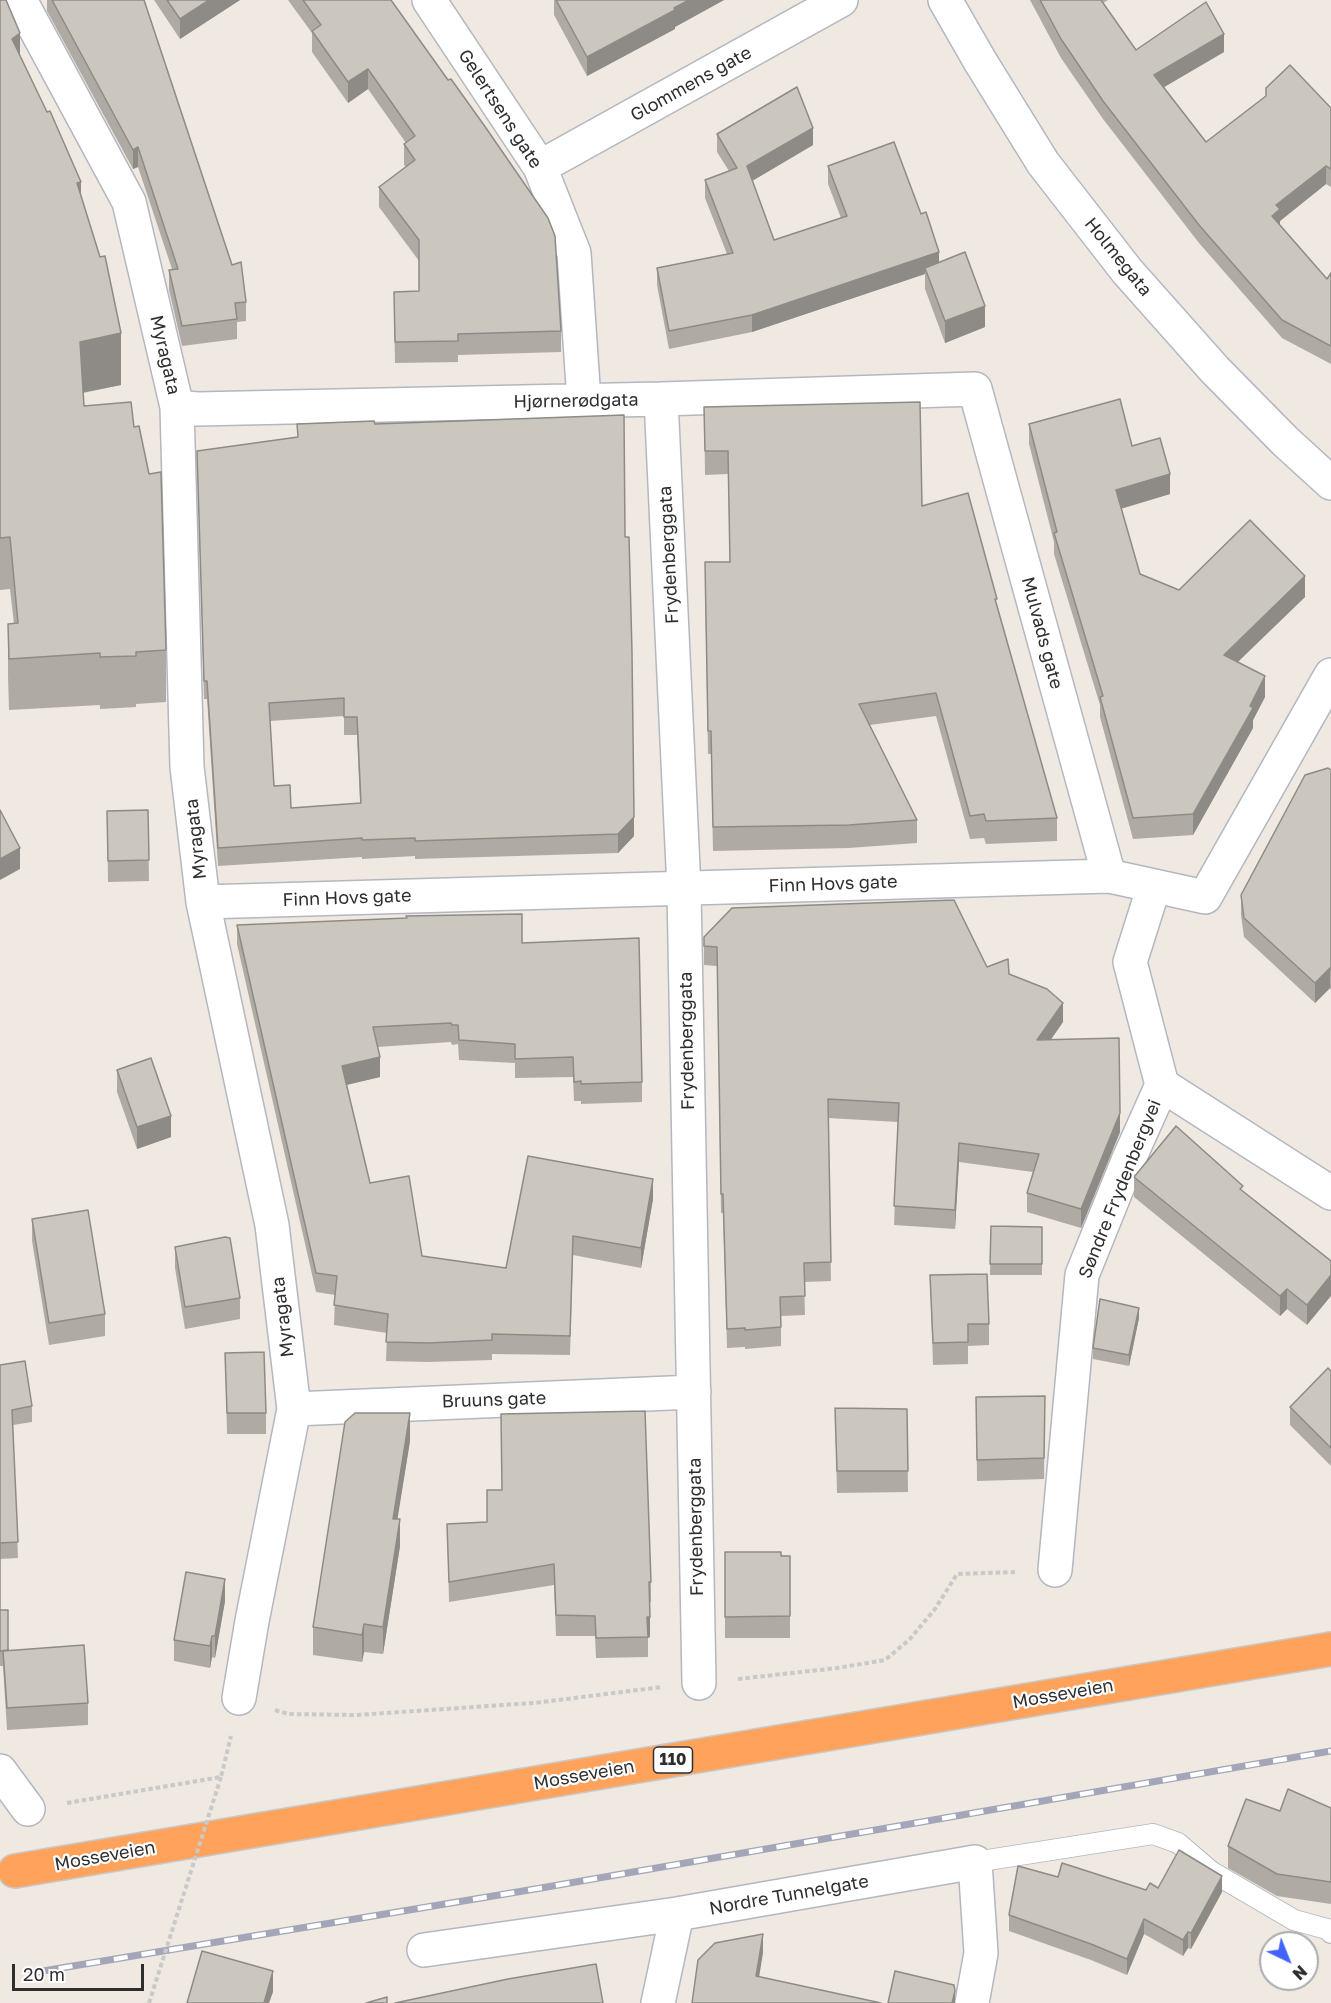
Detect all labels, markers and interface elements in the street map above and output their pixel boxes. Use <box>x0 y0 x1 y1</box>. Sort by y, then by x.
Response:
street label: Glommens gate <box>627 42 755 126</box>
street label: Gelertsens gate <box>453 45 547 173</box>
street label: Holmegata <box>1080 213 1156 301</box>
street label: Myragata <box>145 313 185 397</box>
street label: Hjørnerødgata <box>513 389 639 413</box>
street label: Frydenberggata <box>655 485 683 625</box>
street label: Mulvads gate <box>1017 575 1067 691</box>
street label: Myragata <box>181 798 211 880</box>
street label: Finn Hovs gate <box>768 871 898 897</box>
street label: Finn Hovs gate <box>282 885 412 911</box>
street label: Frydenberggata <box>675 972 699 1110</box>
street label: Søndre Frydenbergvei <box>1074 1096 1166 1282</box>
street label: Myragata <box>267 1275 299 1359</box>
street label: Bruuns gate <box>441 1387 547 1413</box>
street label: Frydenberggata <box>684 1458 708 1596</box>
street label: Mosseveien <box>1011 1675 1115 1713</box>
road number: 110 <box>654 1747 692 1773</box>
street label: Mosseveien <box>532 1756 636 1794</box>
street label: Mosseveien <box>53 1837 157 1875</box>
street label: Nordre Tunnelgate <box>708 1870 870 1920</box>
north arrow <box>1259 1931 1319 1991</box>
scale bar <box>15 1952 147 1990</box>
text: N <box>1289 1961 1311 1984</box>
text: 20 m <box>23 1963 65 1985</box>

